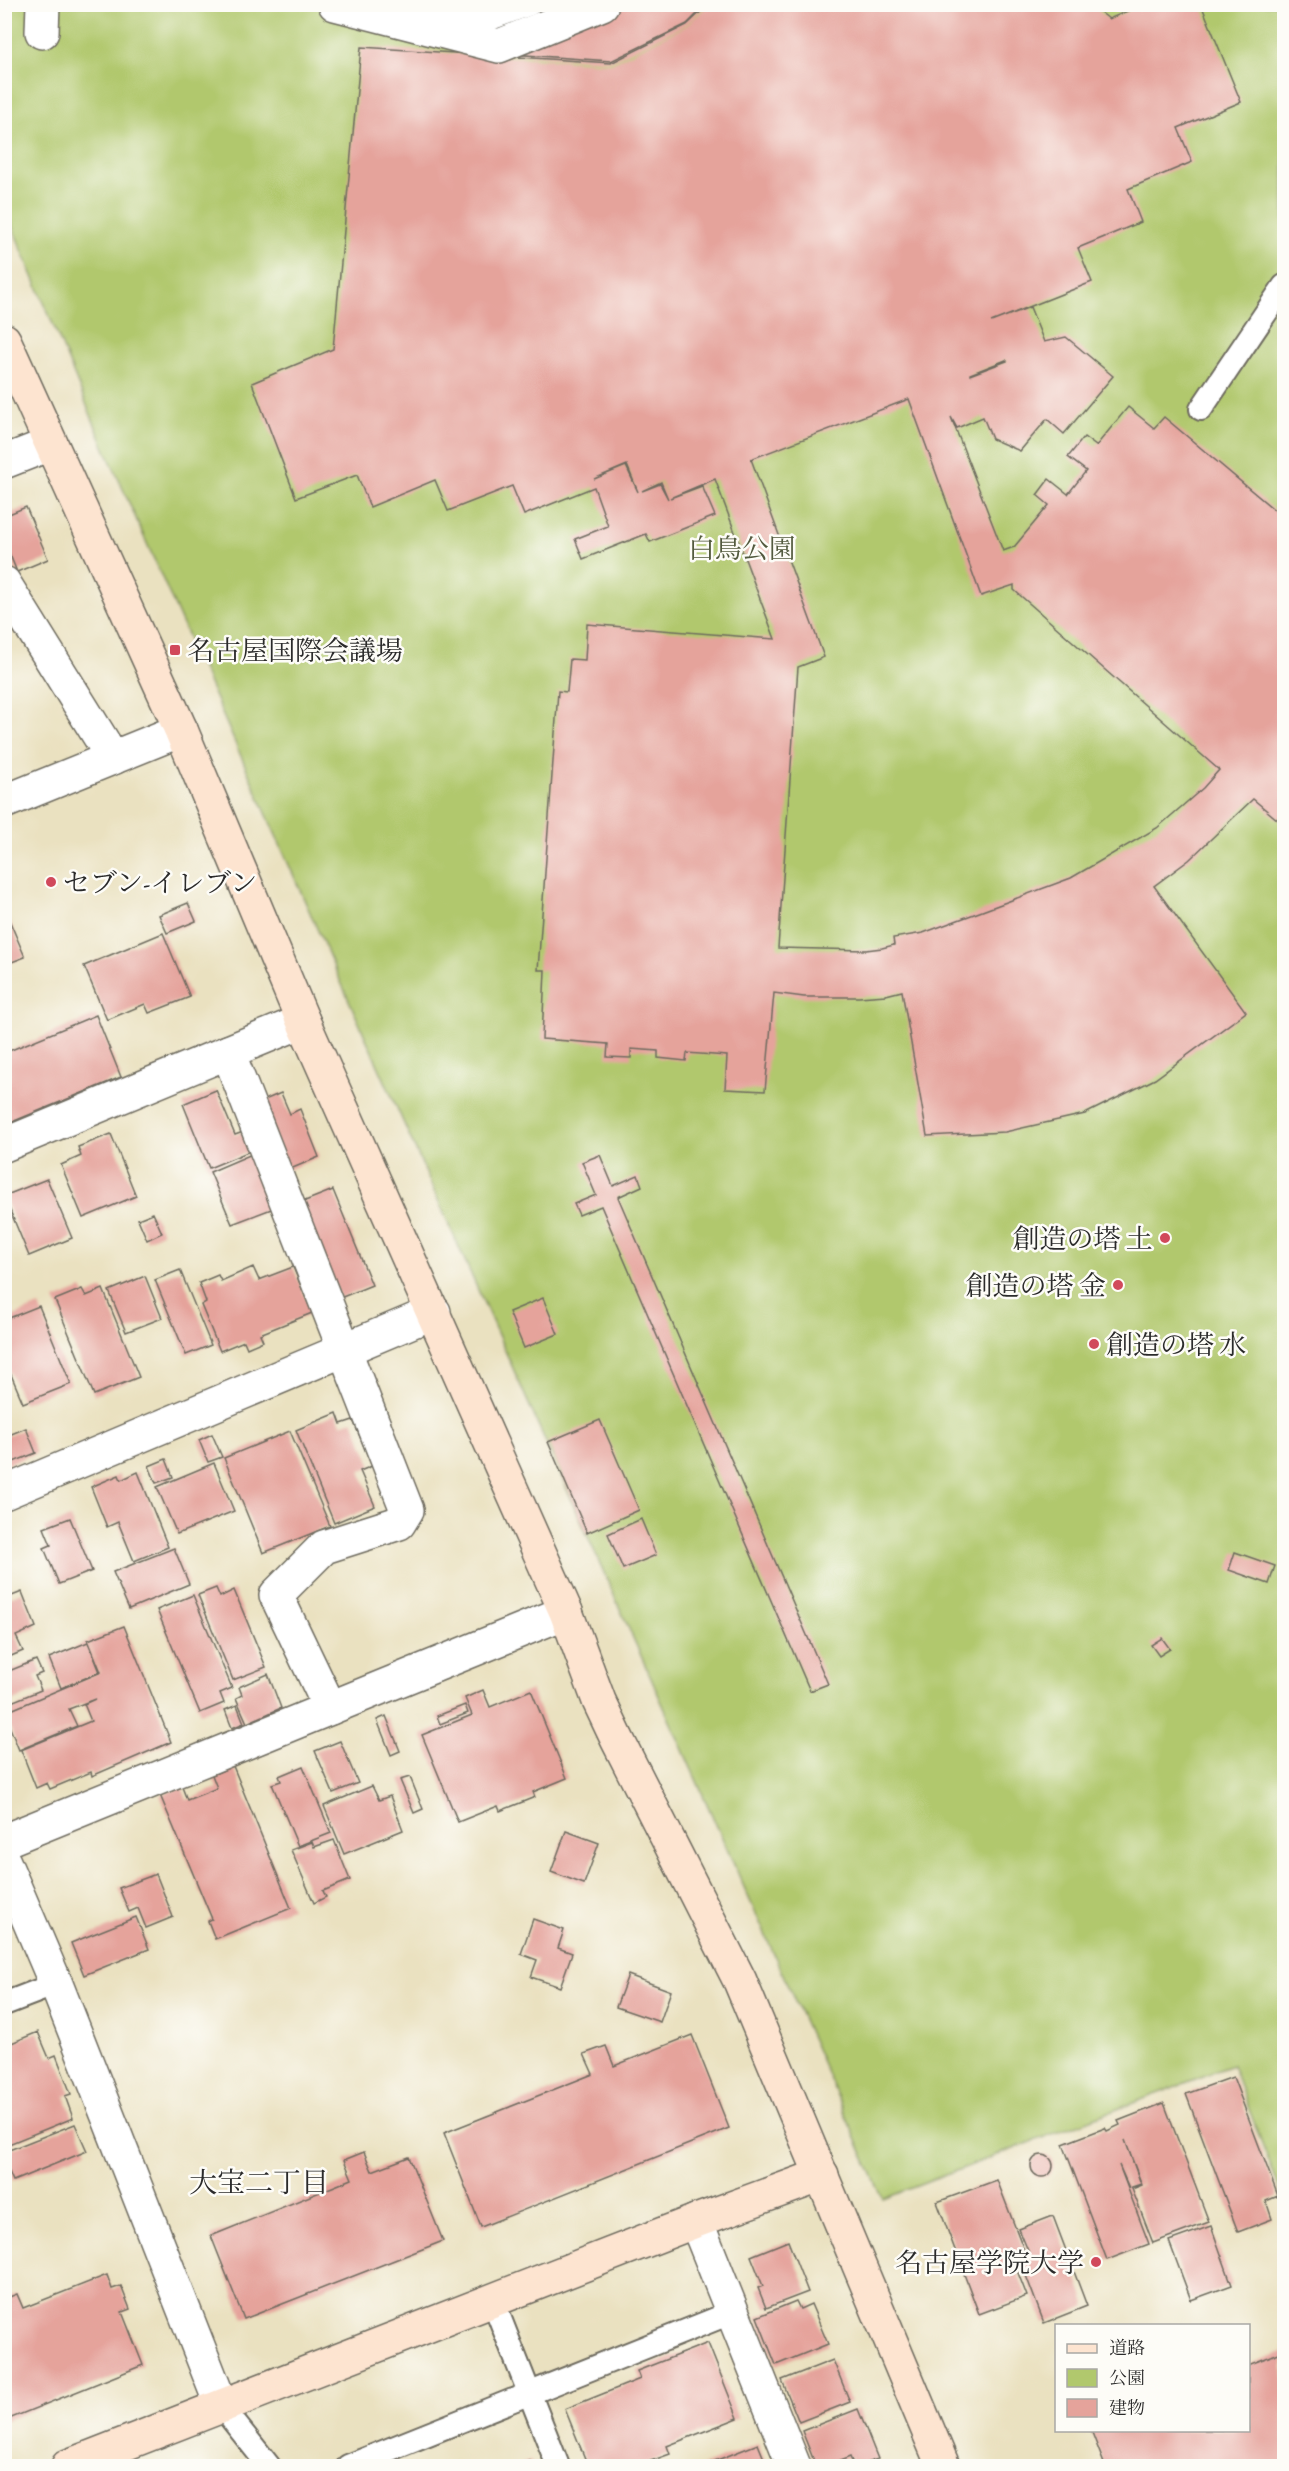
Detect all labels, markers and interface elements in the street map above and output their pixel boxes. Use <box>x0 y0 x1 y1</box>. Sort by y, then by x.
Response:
park label: 白鳥公園 <box>688 531 796 566</box>
place label: 名古屋国際会議場 <box>187 633 403 668</box>
marker: 名古屋国際会議場 <box>168 643 182 657</box>
place label: セブン-イレブン <box>63 865 257 900</box>
marker: セブン-イレブン <box>44 875 58 889</box>
place label: 創造の塔 土 <box>1013 1221 1153 1256</box>
marker: 創造の塔 土 <box>1158 1231 1172 1245</box>
place label: 創造の塔 金 <box>966 1268 1106 1303</box>
marker: 創造の塔 金 <box>1111 1278 1125 1292</box>
place label: 創造の塔 水 <box>1106 1327 1246 1362</box>
marker: 創造の塔 水 <box>1087 1337 1101 1351</box>
district label: 大宝二丁目 <box>189 2164 329 2200</box>
place label: 名古屋学院大学 <box>895 2245 1084 2280</box>
marker: 名古屋学院大学 <box>1089 2255 1103 2269</box>
legend <box>1055 2324 1250 2432</box>
text: 道路 <box>1109 2336 1145 2359</box>
text: 公園 <box>1109 2366 1145 2389</box>
text: 建物 <box>1109 2396 1145 2419</box>

